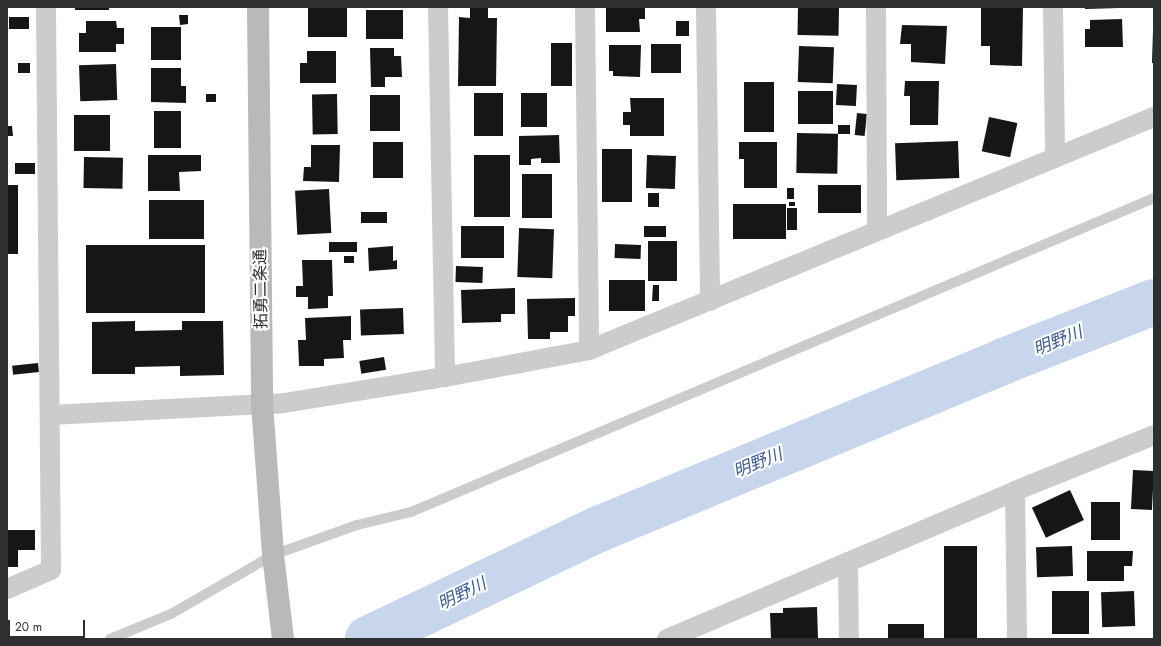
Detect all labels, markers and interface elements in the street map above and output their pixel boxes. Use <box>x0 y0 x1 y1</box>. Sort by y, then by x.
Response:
street label: 拓勇二条通 <box>251 249 271 329</box>
water label: 明野川 <box>1031 322 1085 360</box>
water label: 明野川 <box>731 444 785 482</box>
water label: 明野川 <box>435 574 489 614</box>
scale bar <box>10 612 87 638</box>
text: 20 m <box>15 618 42 636</box>

